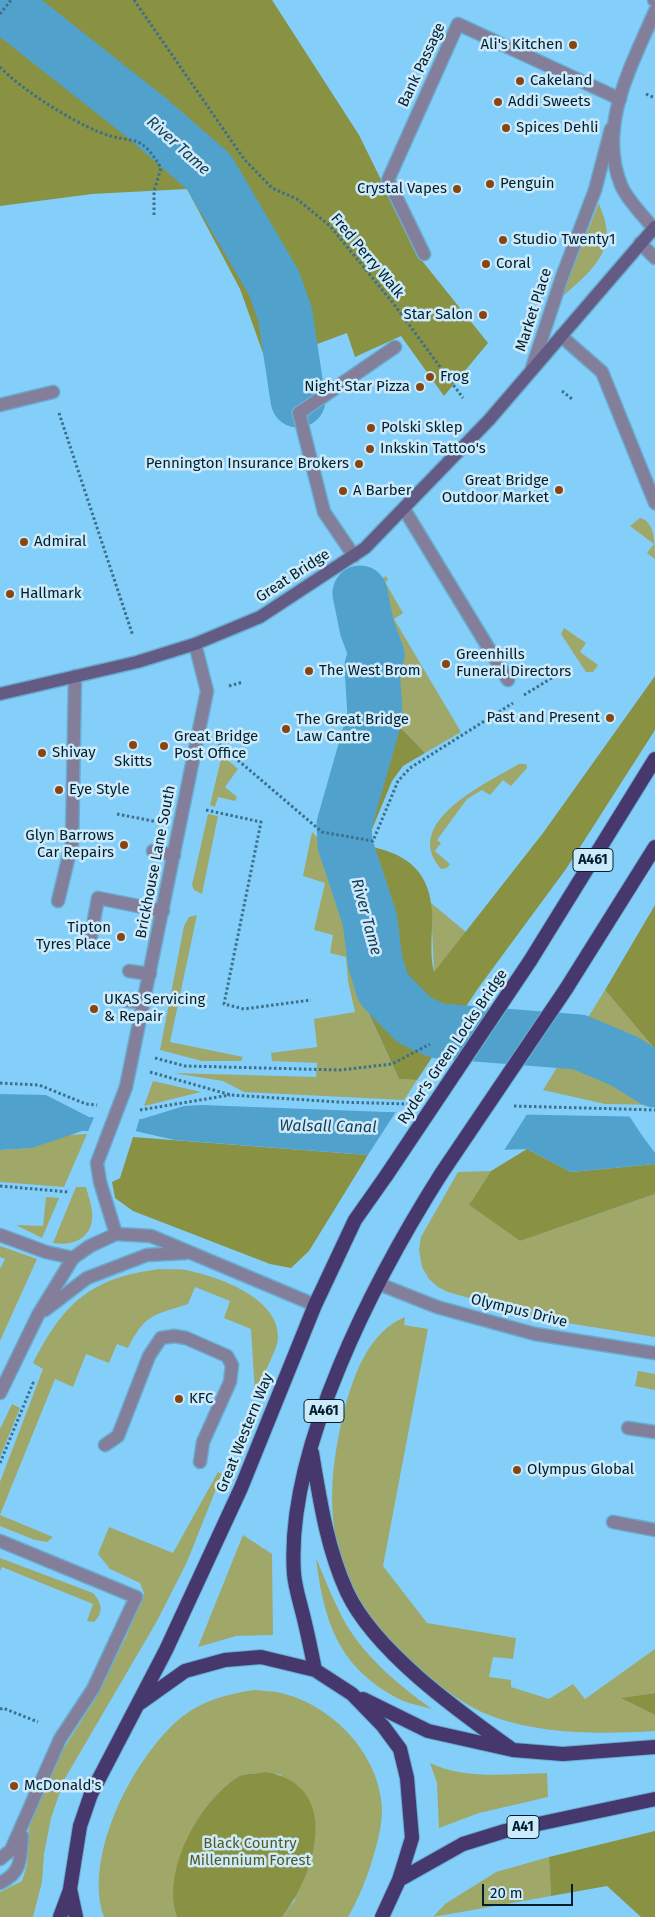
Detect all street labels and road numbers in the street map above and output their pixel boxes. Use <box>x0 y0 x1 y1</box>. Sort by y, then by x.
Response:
street label: Bank Passage <box>395 20 449 110</box>
street label: Fred Perry Walk <box>326 210 408 302</box>
street label: Market Place <box>512 266 556 354</box>
street label: Great Bridge <box>253 546 333 606</box>
street label: Brickhouse Lane South <box>132 784 180 940</box>
road number: A461 <box>573 848 613 872</box>
street label: Ryder's Green Locks Bridge <box>394 966 512 1128</box>
street label: Olympus Drive <box>469 1290 569 1332</box>
street label: Great Western Way <box>213 1371 277 1495</box>
road number: A461 <box>304 1400 344 1422</box>
road number: A41 <box>507 1815 539 1838</box>

